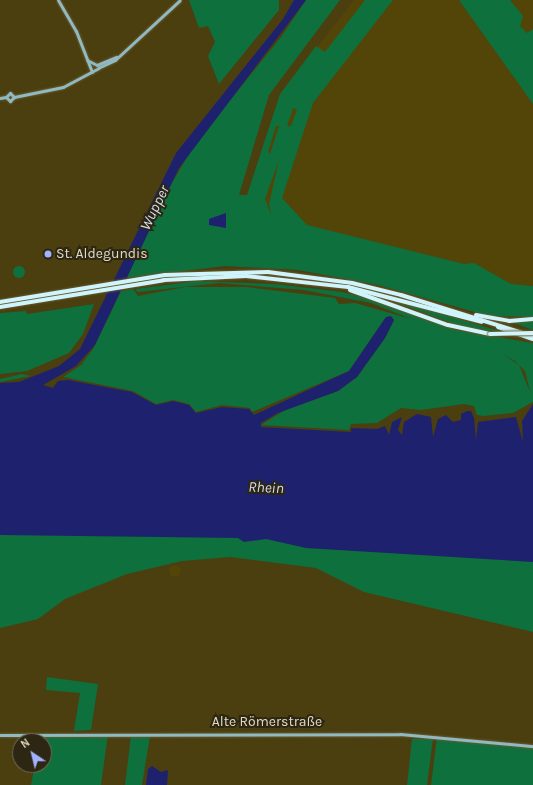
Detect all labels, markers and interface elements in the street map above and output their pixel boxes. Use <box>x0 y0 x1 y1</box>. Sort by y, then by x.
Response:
water label: Wupper <box>136 182 174 234</box>
place label: St. Aldegundis <box>56 246 148 262</box>
marker: St. Aldegundis <box>43 249 53 259</box>
water label: Rhein <box>248 478 284 498</box>
street label: Alte Römerstraße <box>212 714 322 730</box>
north arrow <box>12 733 52 773</box>
text: N <box>18 736 32 751</box>

